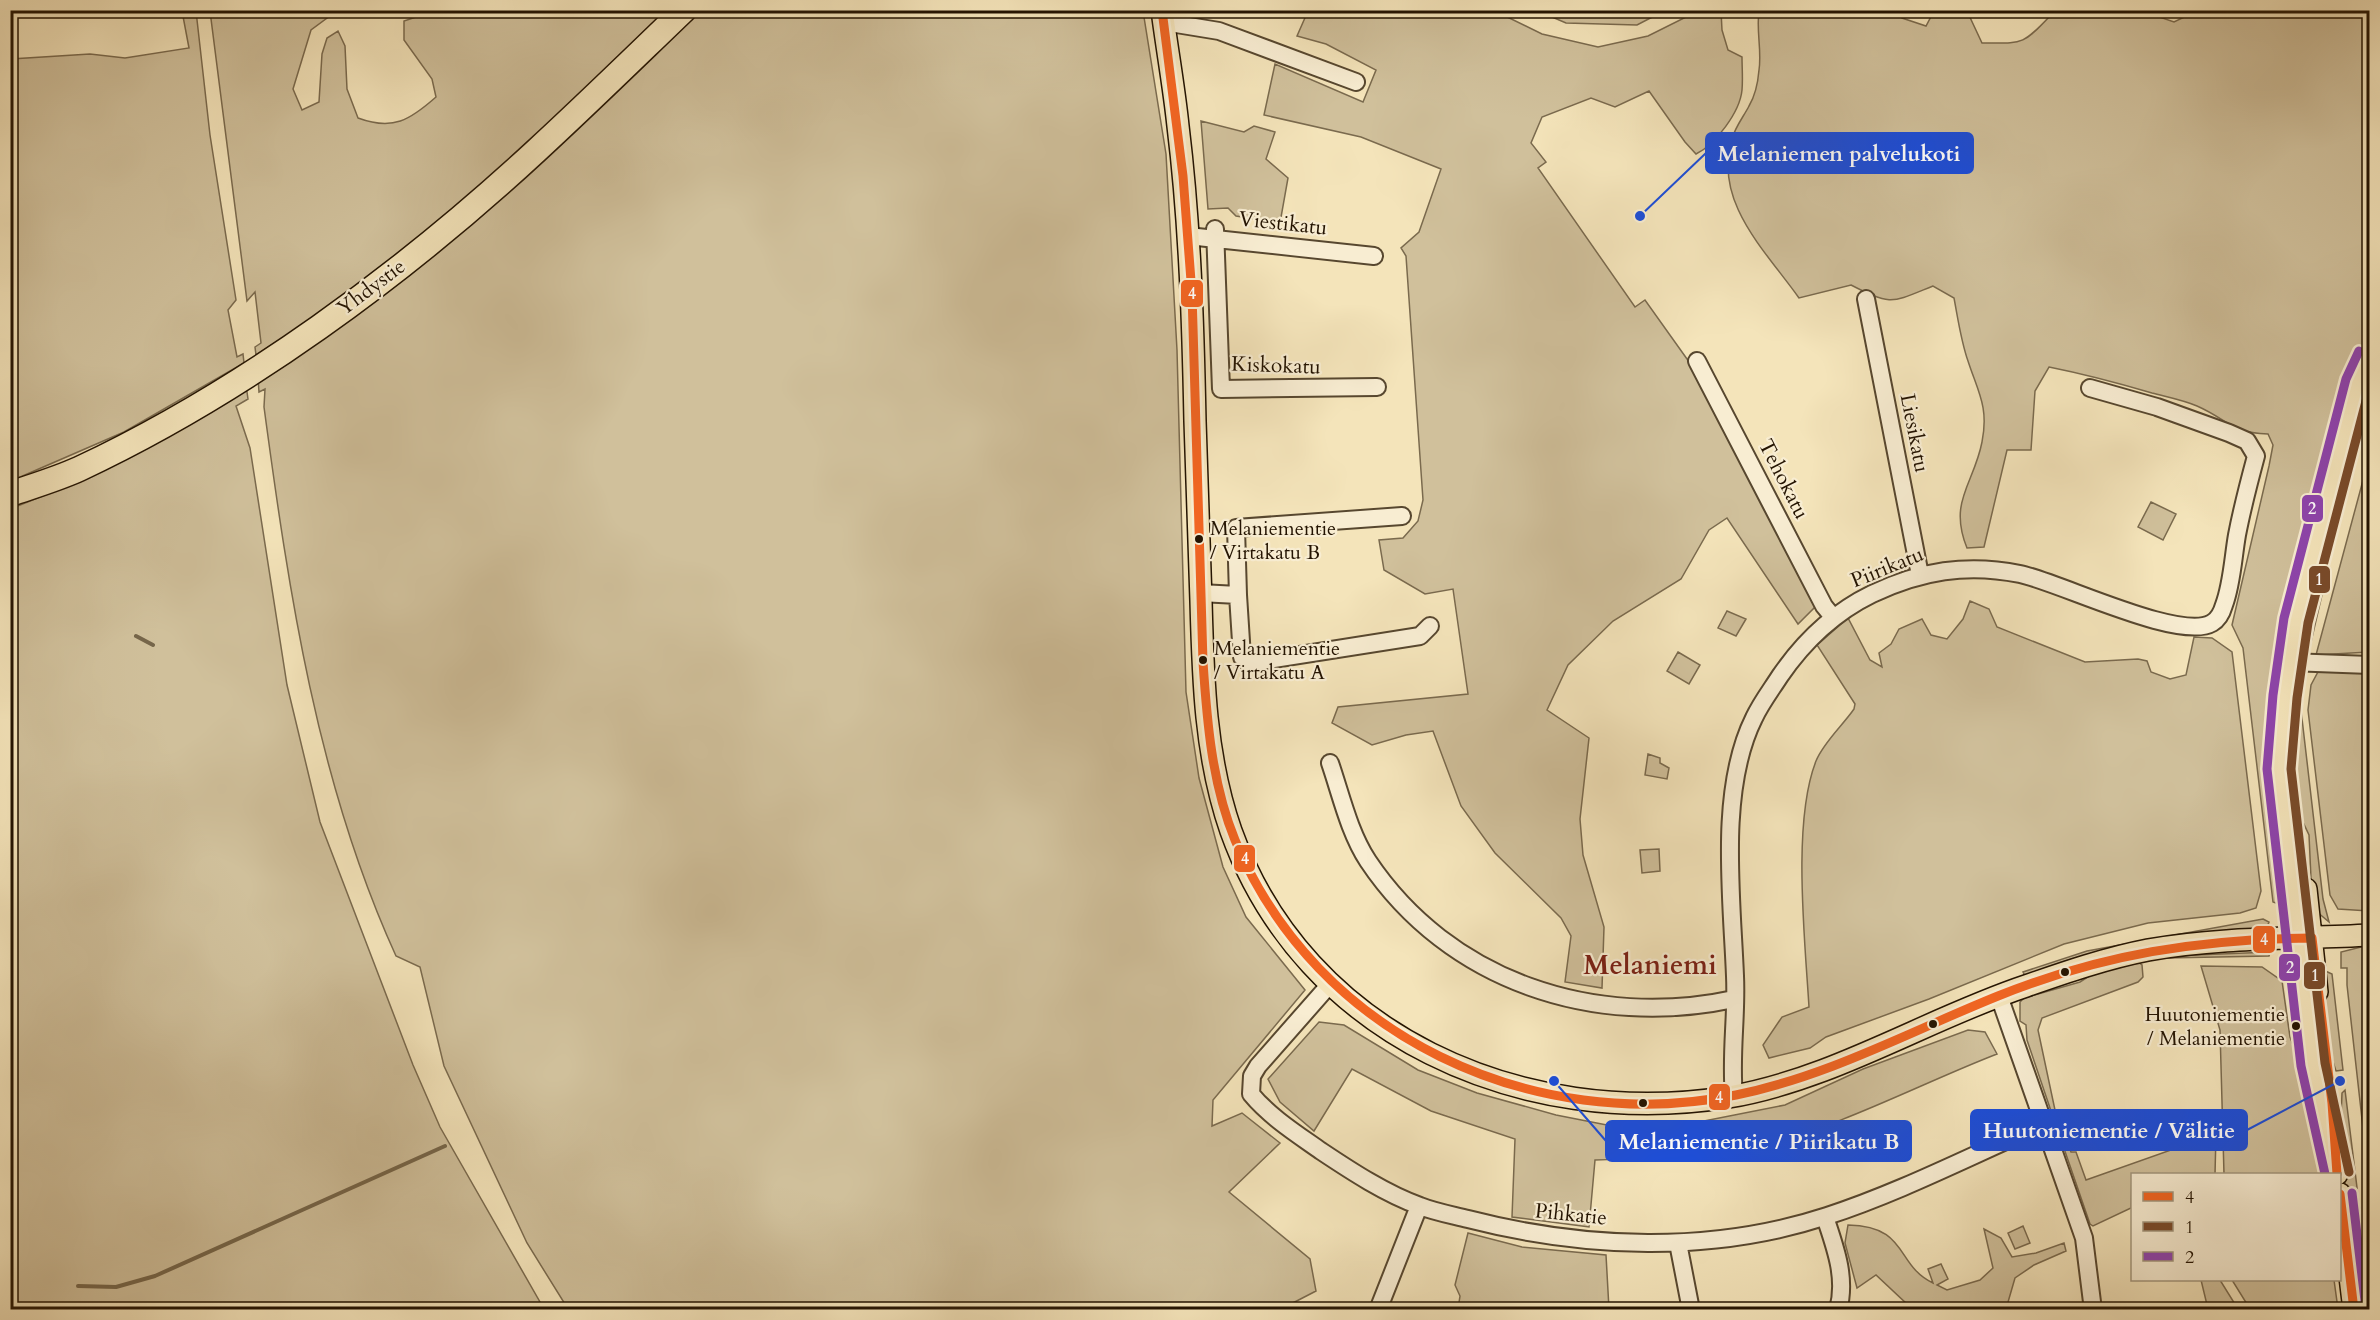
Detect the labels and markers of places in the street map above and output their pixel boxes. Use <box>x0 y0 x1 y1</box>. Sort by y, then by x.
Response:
callout: Melaniemen palvelukoti <box>1706 133 1973 173</box>
place label: Melaniementie / Virtakatu B <box>1210 515 1336 566</box>
marker: Melaniementie / Virtakatu B <box>1193 533 1205 545</box>
place label: Melaniementie / Virtakatu A <box>1214 635 1340 686</box>
marker: Melaniementie / Virtakatu A <box>1197 654 1209 666</box>
unlabelled marker <box>2059 966 2071 978</box>
place label: Huutoniementie / Melaniementie <box>2145 1001 2285 1052</box>
unlabelled marker <box>1927 1018 1939 1030</box>
marker: Huutoniementie / Melaniementie <box>2290 1020 2302 1032</box>
unlabelled marker <box>1637 1097 1649 1109</box>
callout: Huutoniementie / Välitie <box>1971 1110 2247 1150</box>
callout: Melaniementie / Piirikatu B <box>1606 1121 1911 1161</box>

